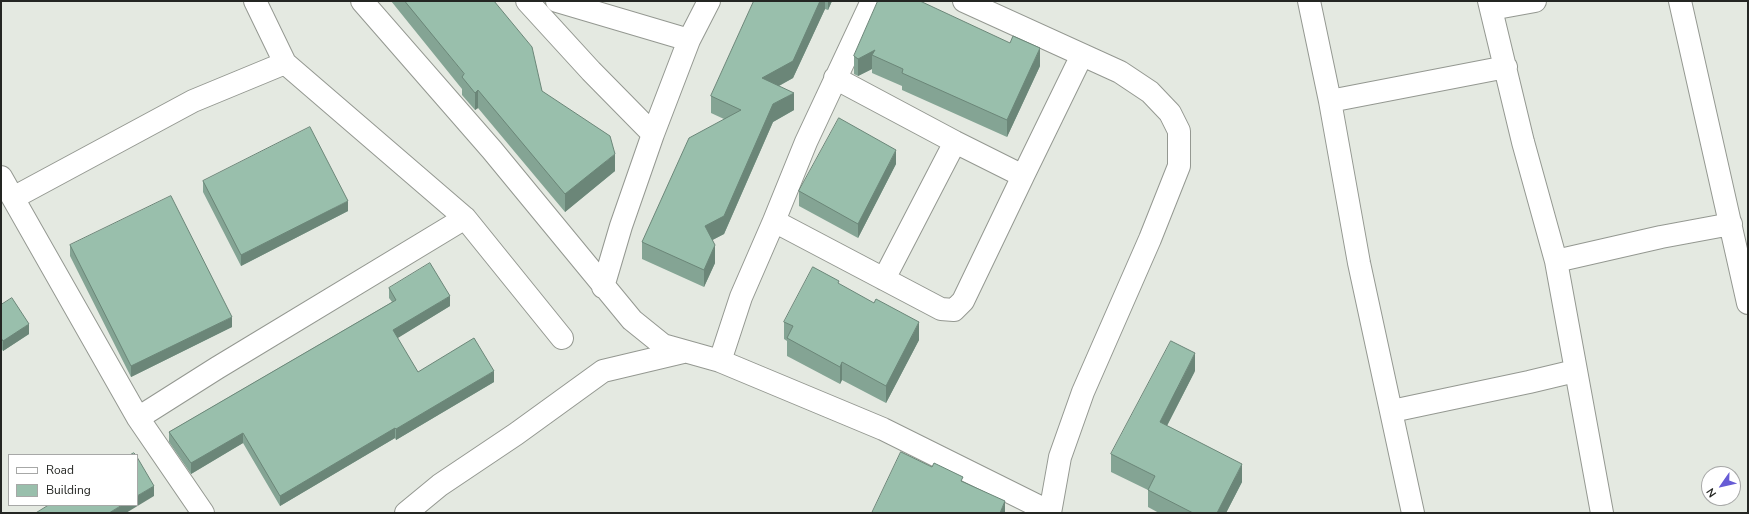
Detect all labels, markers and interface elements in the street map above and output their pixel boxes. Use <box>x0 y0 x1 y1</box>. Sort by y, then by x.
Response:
legend <box>8 454 138 506</box>
text: Road <box>46 462 74 478</box>
north arrow <box>1701 466 1741 506</box>
text: Building <box>46 482 91 498</box>
text: N <box>1703 485 1720 500</box>

